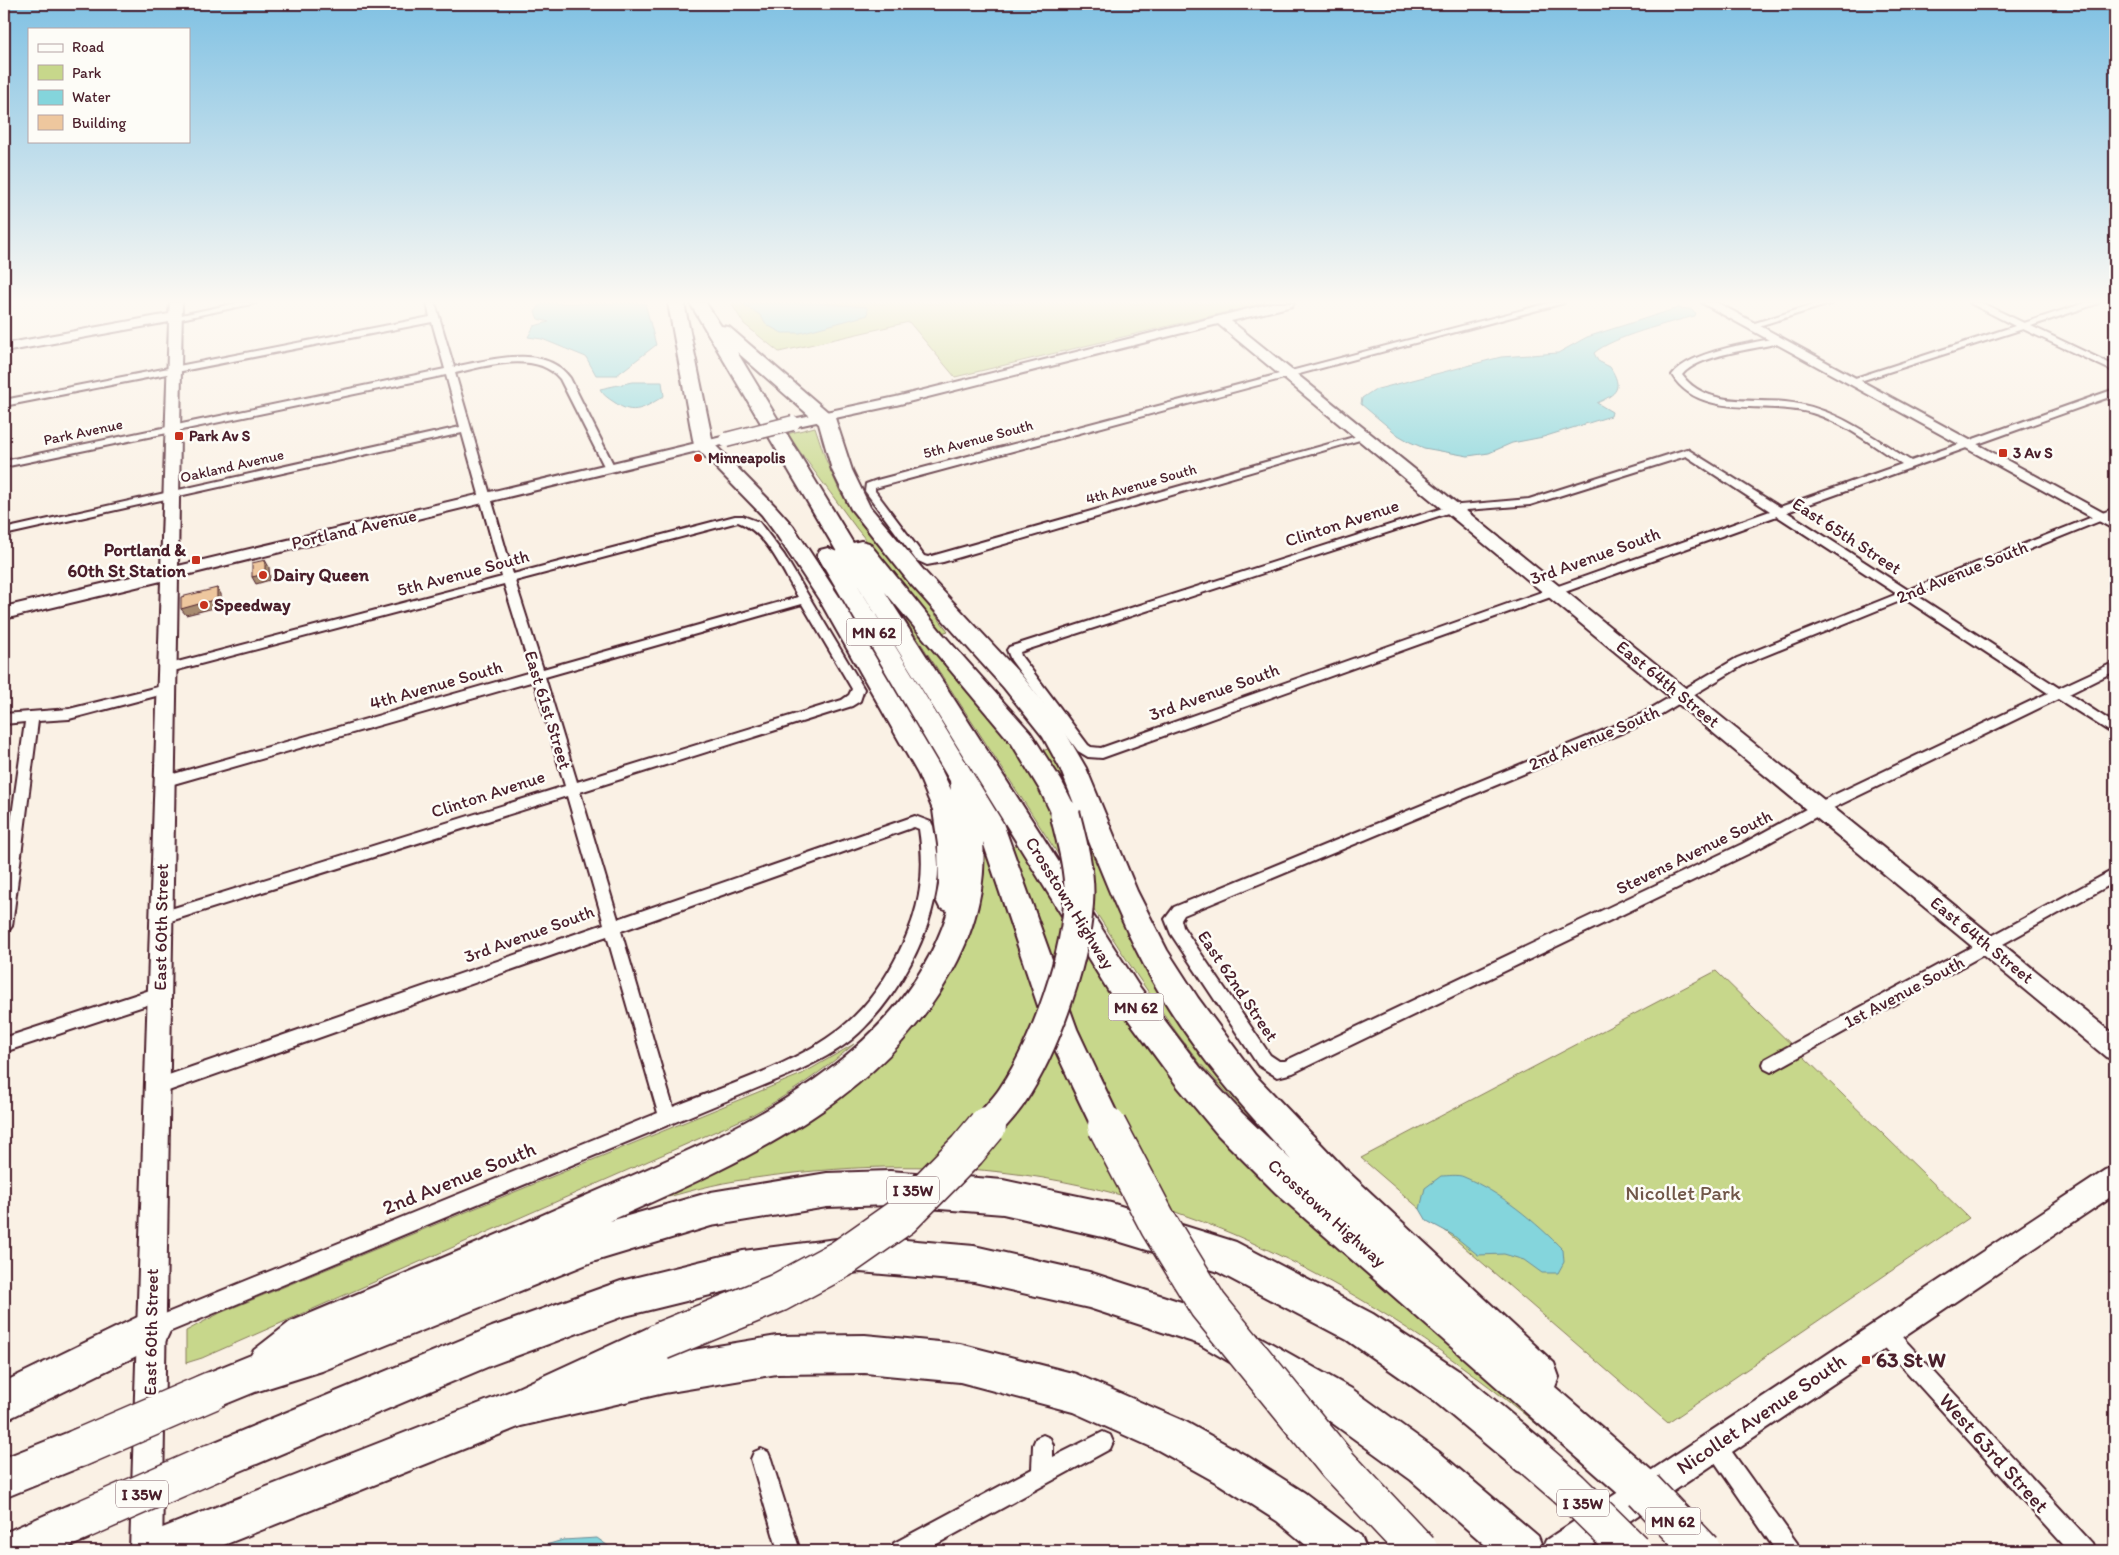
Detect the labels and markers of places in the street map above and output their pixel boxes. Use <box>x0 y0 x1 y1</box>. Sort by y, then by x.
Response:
place label: Park Av S <box>189 427 251 445</box>
marker: Park Av S <box>173 430 185 442</box>
place label: 3 Av S <box>2013 444 2053 462</box>
marker: 3 Av S <box>1997 447 2009 459</box>
place label: Minneapolis <box>708 449 786 468</box>
marker: Minneapolis <box>692 452 704 464</box>
place label: Portland & 60th St Station <box>67 539 187 582</box>
marker: Portland & 60th St Station <box>190 554 202 566</box>
place label: Dairy Queen <box>273 564 370 586</box>
marker: Dairy Queen <box>257 569 269 581</box>
place label: Speedway <box>214 594 291 616</box>
marker: Speedway <box>198 599 210 611</box>
place label: 63 St W <box>1876 1347 1946 1372</box>
marker: 63 St W <box>1860 1354 1872 1366</box>

